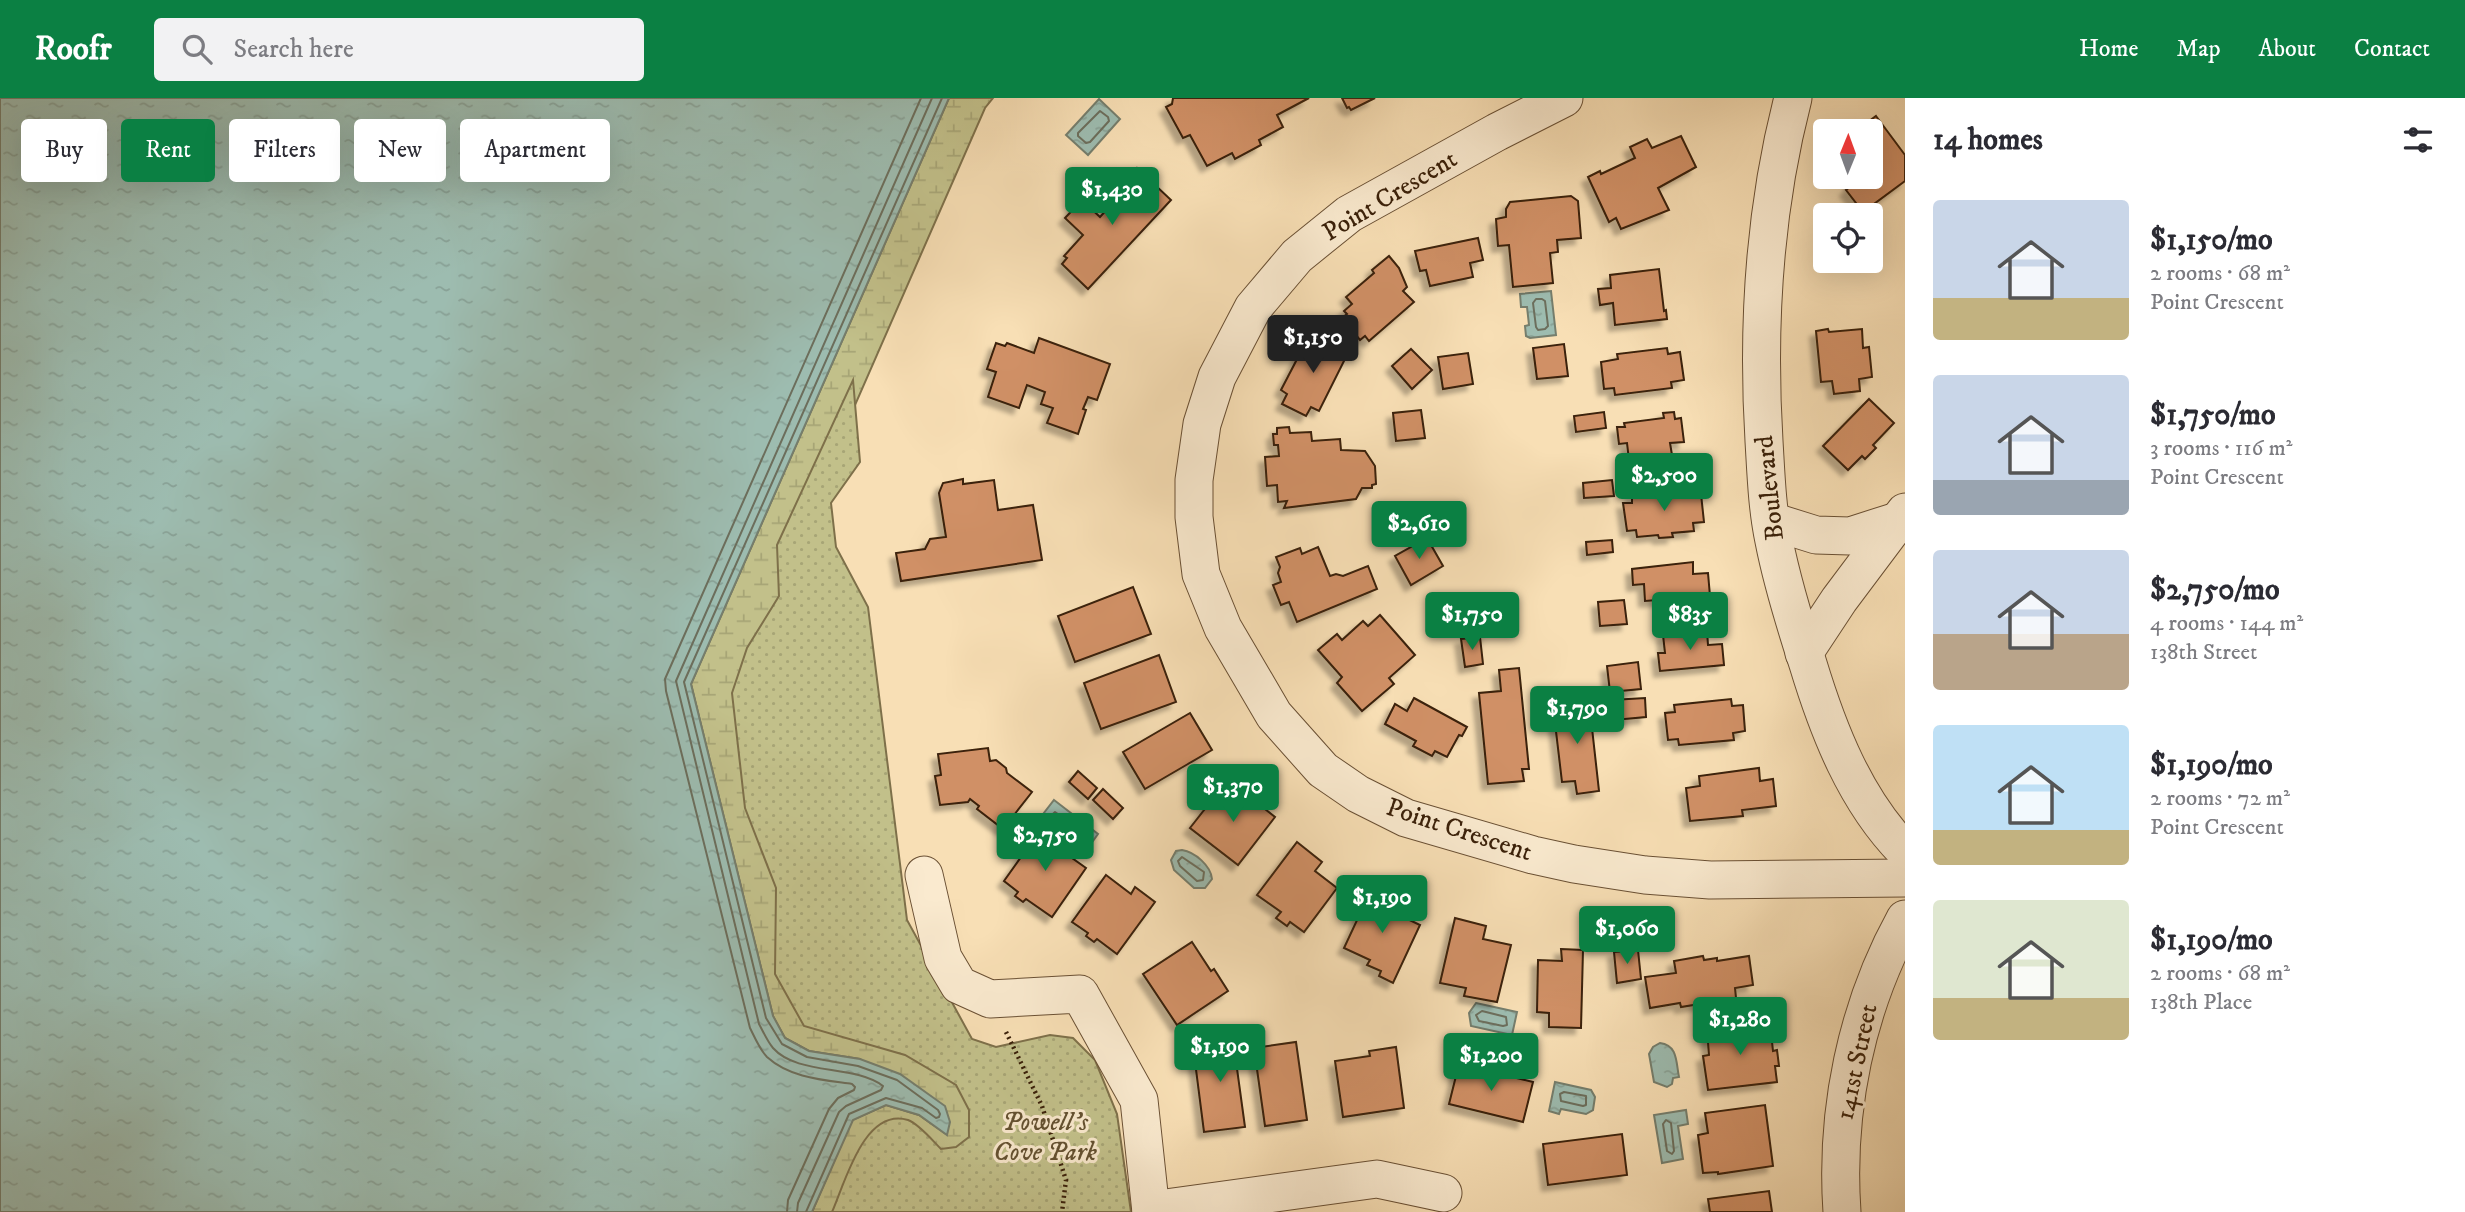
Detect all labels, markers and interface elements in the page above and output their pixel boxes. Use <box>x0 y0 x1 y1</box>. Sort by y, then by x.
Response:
search box <box>154 18 644 81</box>
text: Roofr <box>35 29 112 70</box>
icon: search <box>178 30 216 68</box>
text: Search here <box>234 33 354 66</box>
text: Home <box>2079 34 2138 64</box>
text: Map <box>2176 34 2221 64</box>
text: About <box>2259 34 2316 64</box>
text: Contact <box>2354 34 2430 64</box>
chip: Buy <box>21 119 107 182</box>
chip: Rent <box>121 119 215 182</box>
chip: Filters <box>229 119 340 182</box>
chip: New <box>354 119 446 182</box>
chip: Apartment <box>460 119 610 182</box>
north arrow <box>1813 119 1883 189</box>
map controls <box>1813 119 1883 273</box>
icon: filters <box>2399 121 2437 159</box>
text: 14 homes <box>1933 122 2043 159</box>
street label: Point Crescent <box>1317 143 1463 249</box>
pin: $1,430 <box>1055 167 1169 227</box>
text: $1,430 <box>1081 175 1143 204</box>
button: locate <box>1813 203 1883 273</box>
text: $1,150/mo <box>2150 222 2273 259</box>
icon: home <box>1989 228 2073 312</box>
text: 2 rooms · 68 m² <box>2150 259 2290 288</box>
text: Point Crescent <box>2150 288 2284 317</box>
pin: $1,150 <box>1256 316 1370 375</box>
text: $1,150 <box>1283 323 1343 352</box>
text: $1,750/mo <box>2150 397 2276 434</box>
icon: home <box>1989 403 2073 487</box>
street label: Boulevard <box>1748 434 1792 542</box>
text: 3 rooms · 116 m² <box>2150 434 2293 463</box>
pin: $2,500 <box>1607 454 1721 513</box>
text: $2,500 <box>1631 461 1697 490</box>
text: Point Crescent <box>2150 463 2284 492</box>
pin: $2,610 <box>1362 502 1476 561</box>
text: $2,610 <box>1388 509 1450 538</box>
text: $2,750/mo <box>2150 572 2280 609</box>
icon: home <box>1989 578 2073 662</box>
pin: $1,750 <box>1415 592 1529 652</box>
pin: $835 <box>1649 592 1731 652</box>
text: $1,750 <box>1441 600 1503 629</box>
text: $835 <box>1668 600 1712 629</box>
text: 4 rooms · 144 m² <box>2150 609 2303 638</box>
text: 138th Street <box>2150 638 2257 667</box>
pin: $1,790 <box>1520 686 1634 746</box>
text: $1,790 <box>1546 694 1608 723</box>
text: $1,190/mo <box>2150 747 2273 784</box>
icon: home <box>1989 753 2073 837</box>
pin: $1,370 <box>1176 764 1290 824</box>
text: $1,370 <box>1203 772 1263 801</box>
text: 2 rooms · 72 m² <box>2150 784 2290 813</box>
street label: Point Crescent <box>1382 791 1536 869</box>
text: Point Crescent <box>2150 813 2284 842</box>
pin: $2,750 <box>988 814 1102 873</box>
text: $2,750 <box>1013 821 1077 850</box>
pin: $1,190 <box>1325 876 1439 935</box>
text: $1,190 <box>1352 883 1412 912</box>
pin: $1,060 <box>1570 906 1684 966</box>
text: $1,060 <box>1595 914 1659 943</box>
text: $1,190/mo <box>2150 922 2273 959</box>
icon: home <box>1989 928 2073 1012</box>
text: 2 rooms · 68 m² <box>2150 959 2290 988</box>
text: 138th Place <box>2150 988 2252 1017</box>
pin: $1,280 <box>1683 998 1797 1057</box>
street label: 141st Street <box>1829 1001 1885 1123</box>
text: $1,280 <box>1709 1005 1771 1034</box>
pin: $1,190 <box>1163 1024 1277 1084</box>
text: $1,190 <box>1190 1032 1250 1061</box>
pin: $1,200 <box>1434 1034 1548 1093</box>
text: $1,200 <box>1459 1041 1523 1070</box>
park label: Powell's Cove Park <box>993 1106 1097 1169</box>

